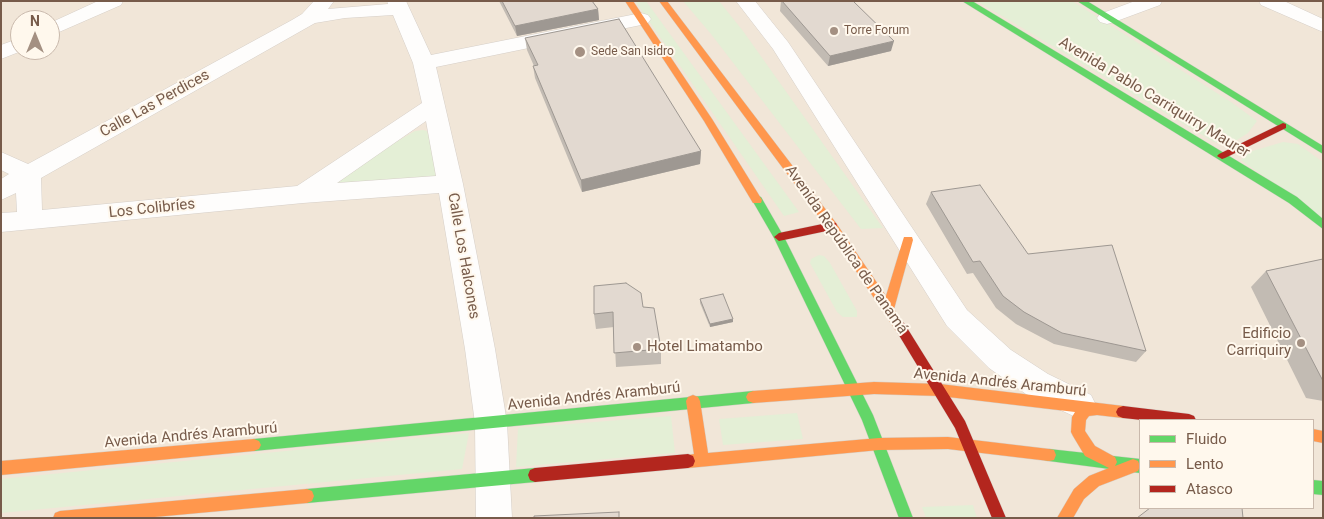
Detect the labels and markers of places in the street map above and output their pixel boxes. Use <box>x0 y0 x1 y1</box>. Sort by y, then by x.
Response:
place label: Torre Forum <box>844 24 909 38</box>
marker: Torre Forum <box>828 25 840 37</box>
marker: Sede San Isidro <box>573 45 587 59</box>
place label: Sede San Isidro <box>591 45 674 59</box>
place label: Edificio Carriquiry <box>1227 325 1291 360</box>
marker: Edificio Carriquiry <box>1295 337 1307 349</box>
place label: Hotel Limatambo <box>647 338 763 356</box>
marker: Hotel Limatambo <box>631 341 643 353</box>

